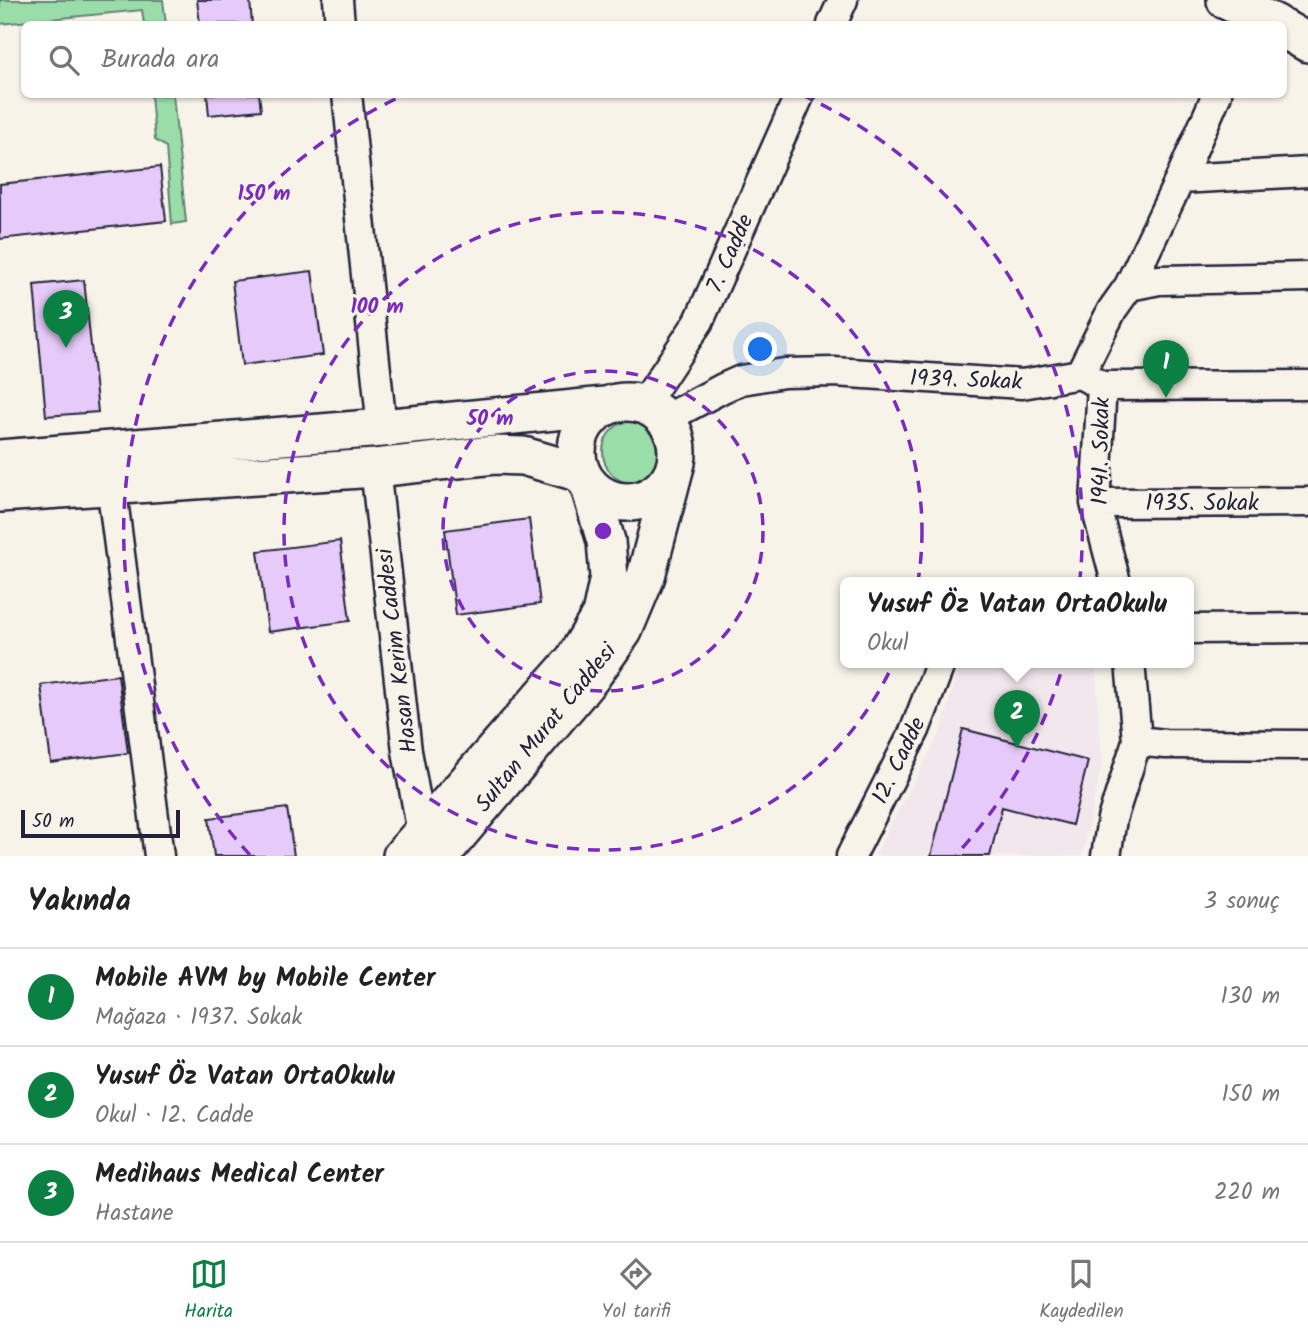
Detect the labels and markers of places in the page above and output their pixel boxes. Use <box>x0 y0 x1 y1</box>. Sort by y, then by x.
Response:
pin: 3 <box>43 290 89 348</box>
pin: 1 <box>1143 340 1189 398</box>
centre of rings <box>591 519 615 543</box>
pin: 2 <box>994 690 1040 748</box>

